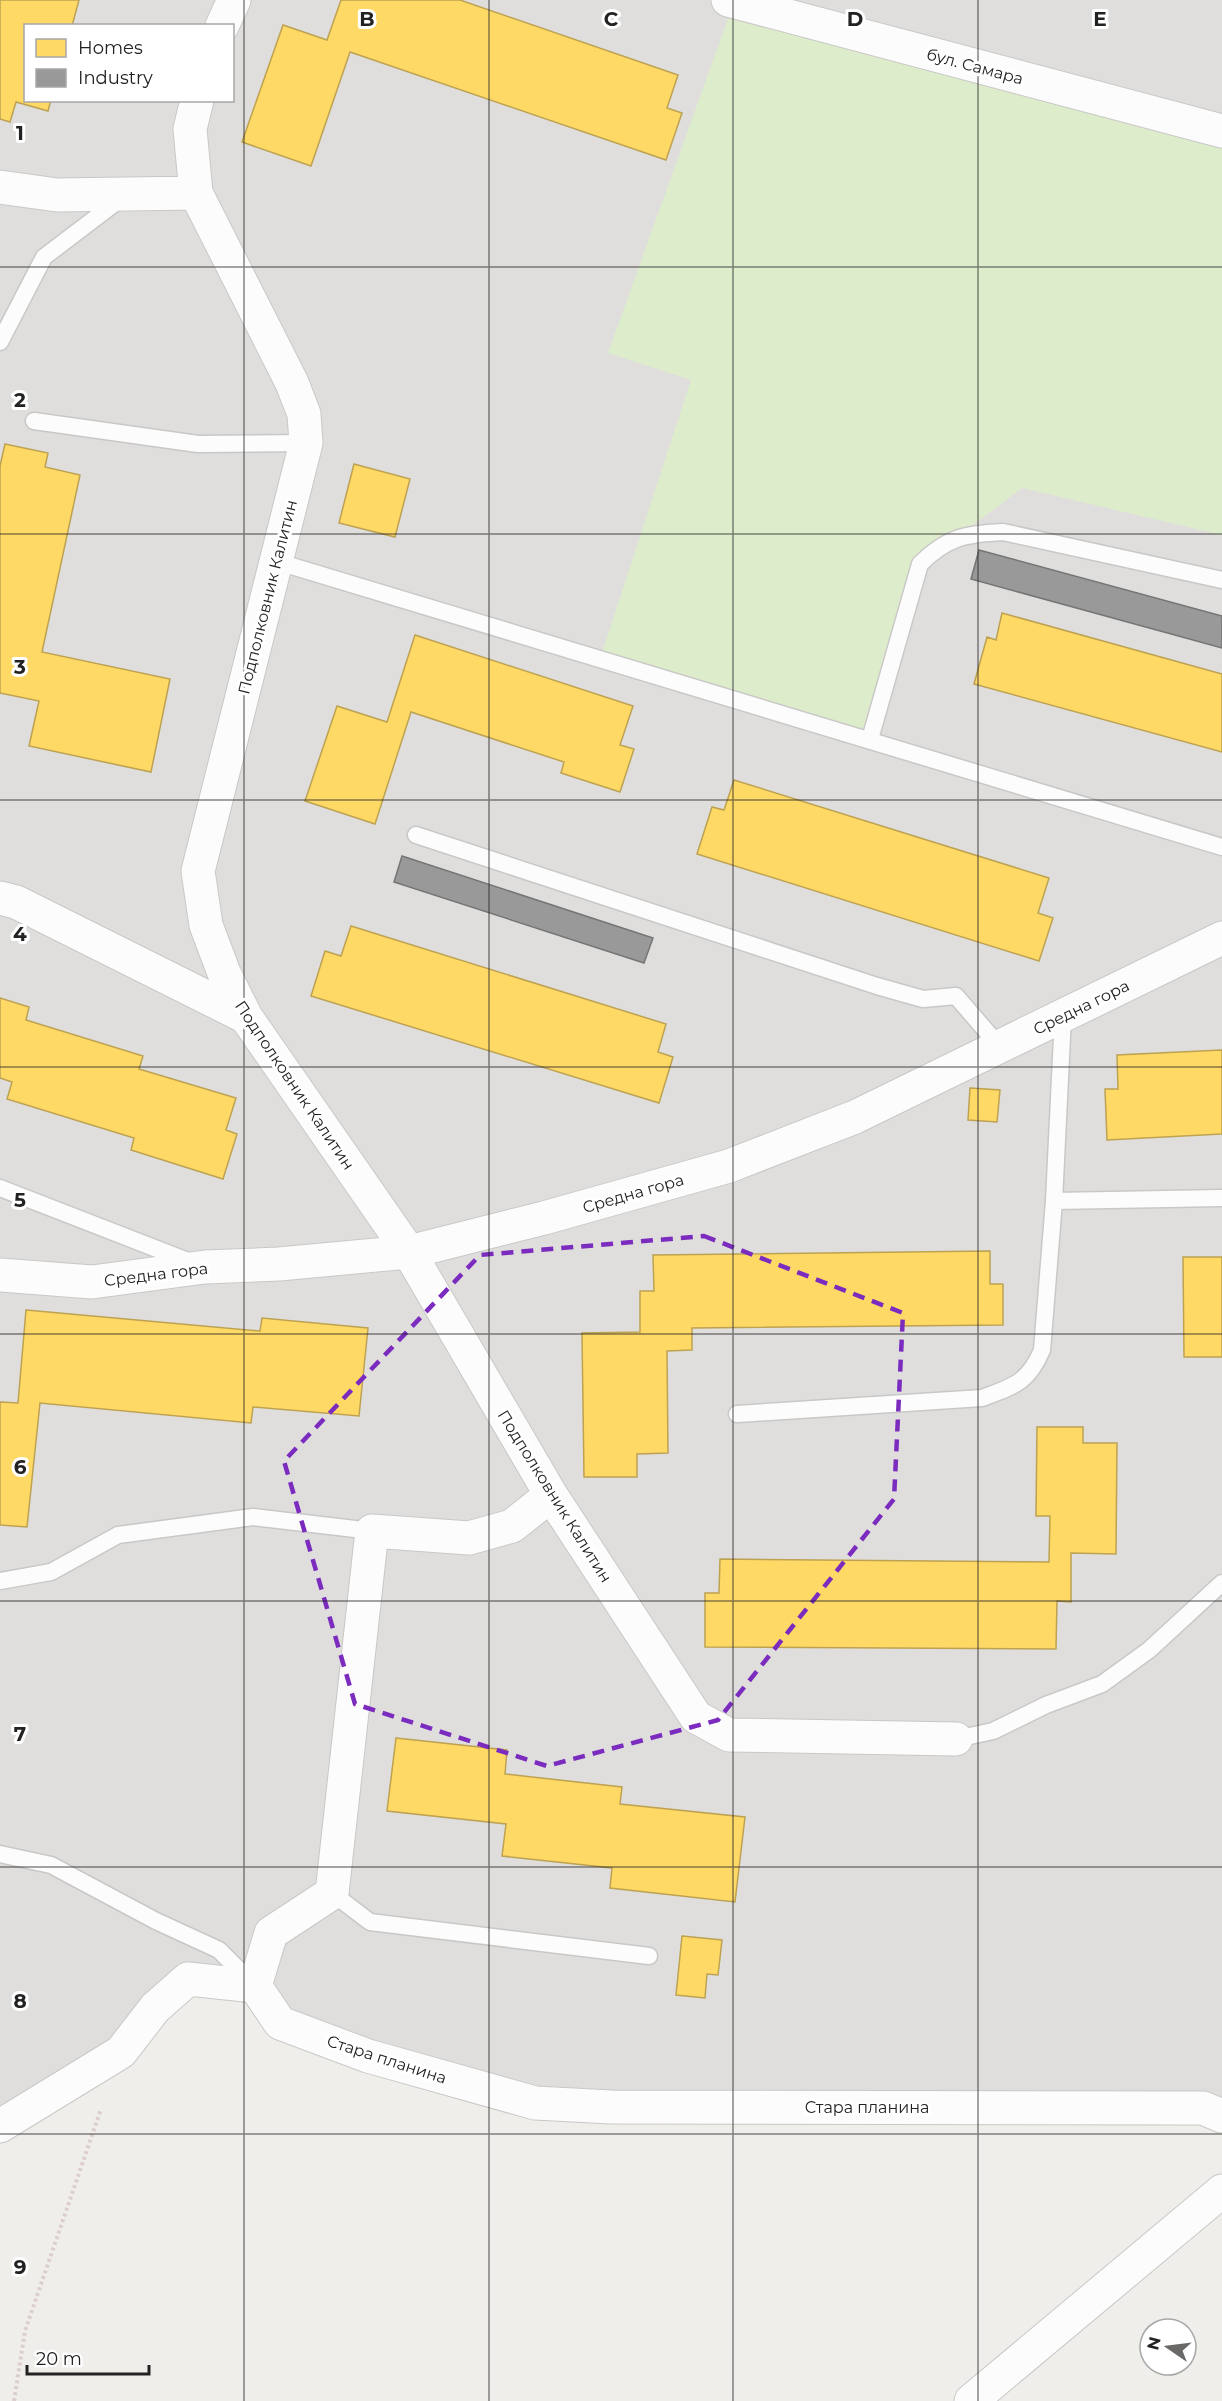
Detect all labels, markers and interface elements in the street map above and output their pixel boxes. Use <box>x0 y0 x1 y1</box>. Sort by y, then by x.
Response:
text: B <box>359 7 375 31</box>
text: C <box>604 7 619 31</box>
text: D <box>847 7 863 31</box>
text: E <box>1093 7 1107 31</box>
legend <box>24 24 234 102</box>
text: Homes <box>78 37 143 59</box>
street label: бул. Самара <box>924 44 1025 89</box>
text: Industry <box>78 67 153 89</box>
text: 1 <box>16 121 24 145</box>
text: 2 <box>14 388 26 412</box>
street label: Подполковник Калитин <box>234 498 301 696</box>
text: 3 <box>13 655 26 679</box>
text: 4 <box>13 922 27 946</box>
street label: Средна гора <box>1030 976 1132 1039</box>
street label: Подполковник Калитин <box>231 997 358 1173</box>
street label: Средна гора <box>580 1170 686 1217</box>
text: 5 <box>14 1188 26 1212</box>
street label: Средна гора <box>103 1259 209 1290</box>
street label: Подполковник Калитин <box>494 1407 616 1586</box>
text: 6 <box>14 1455 27 1479</box>
text: 7 <box>14 1722 26 1746</box>
text: 8 <box>13 1989 27 2013</box>
street label: Стара планина <box>325 2031 449 2088</box>
street label: Стара планина <box>805 2098 929 2117</box>
text: 9 <box>14 2255 26 2279</box>
north arrow <box>1138 2317 1198 2377</box>
text: N <box>1143 2335 1165 2352</box>
scale bar <box>27 2338 148 2376</box>
text: 20 m <box>36 2348 82 2370</box>

